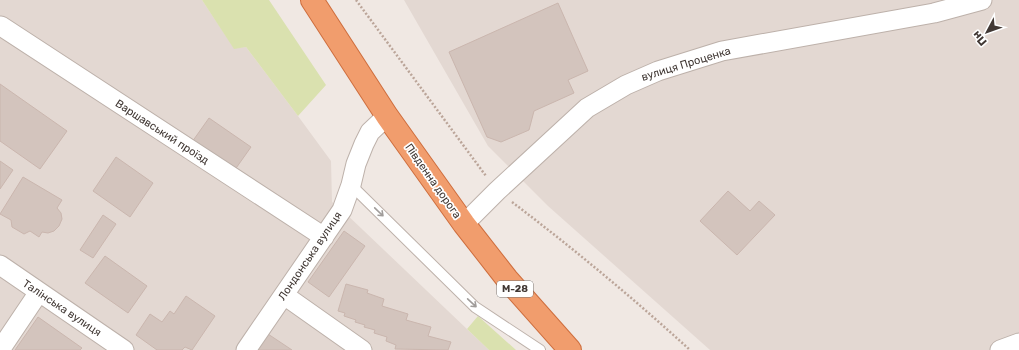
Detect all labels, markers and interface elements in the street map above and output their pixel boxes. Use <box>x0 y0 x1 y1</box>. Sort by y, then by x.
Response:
north arrow <box>967 12 1007 52</box>
text: Пн <box>970 28 990 48</box>
street label: вулиця Проценка <box>640 44 732 84</box>
street label: Варшавський проїзд <box>113 97 211 167</box>
street label: Південна дорога <box>402 141 464 221</box>
one-way arrow <box>374 208 384 217</box>
street label: Лондонська вулиця <box>275 209 345 303</box>
street label: Талінська вулиця <box>20 277 104 339</box>
road number: М-28 <box>497 281 533 297</box>
one-way arrow <box>467 298 477 308</box>

